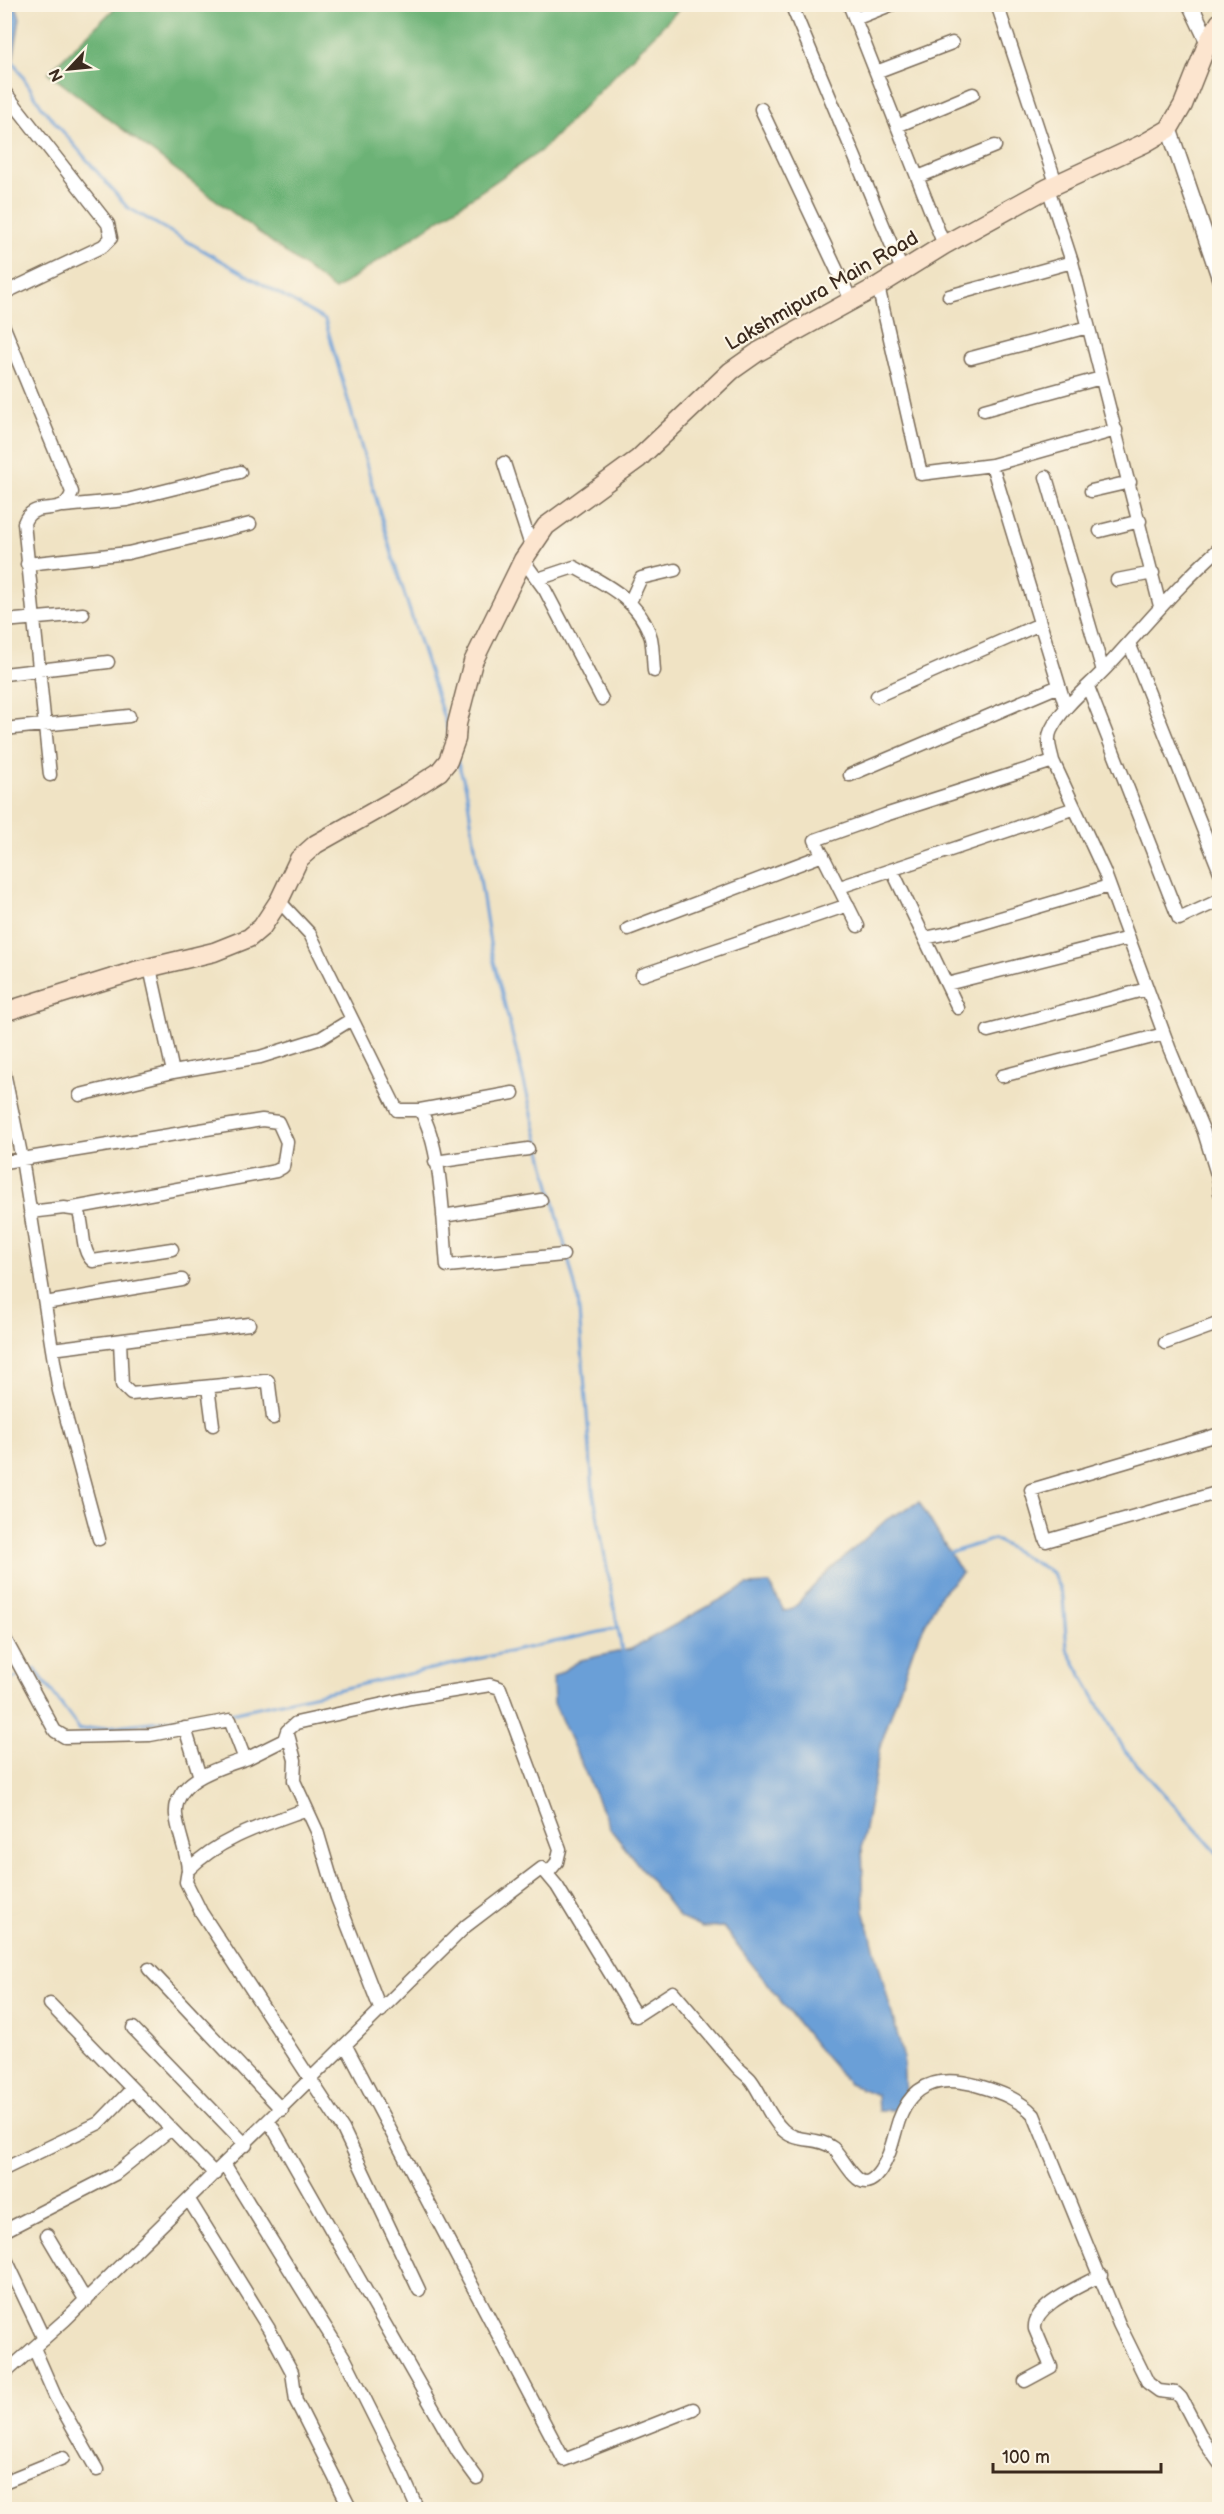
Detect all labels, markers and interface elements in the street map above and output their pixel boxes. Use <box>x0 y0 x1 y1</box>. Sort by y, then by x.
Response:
north arrow <box>39 39 99 99</box>
text: N <box>46 65 68 84</box>
street label: Lakshmipura Main Road <box>721 226 923 356</box>
scale bar <box>993 2436 1161 2474</box>
text: 100 m <box>1002 2447 1050 2468</box>

